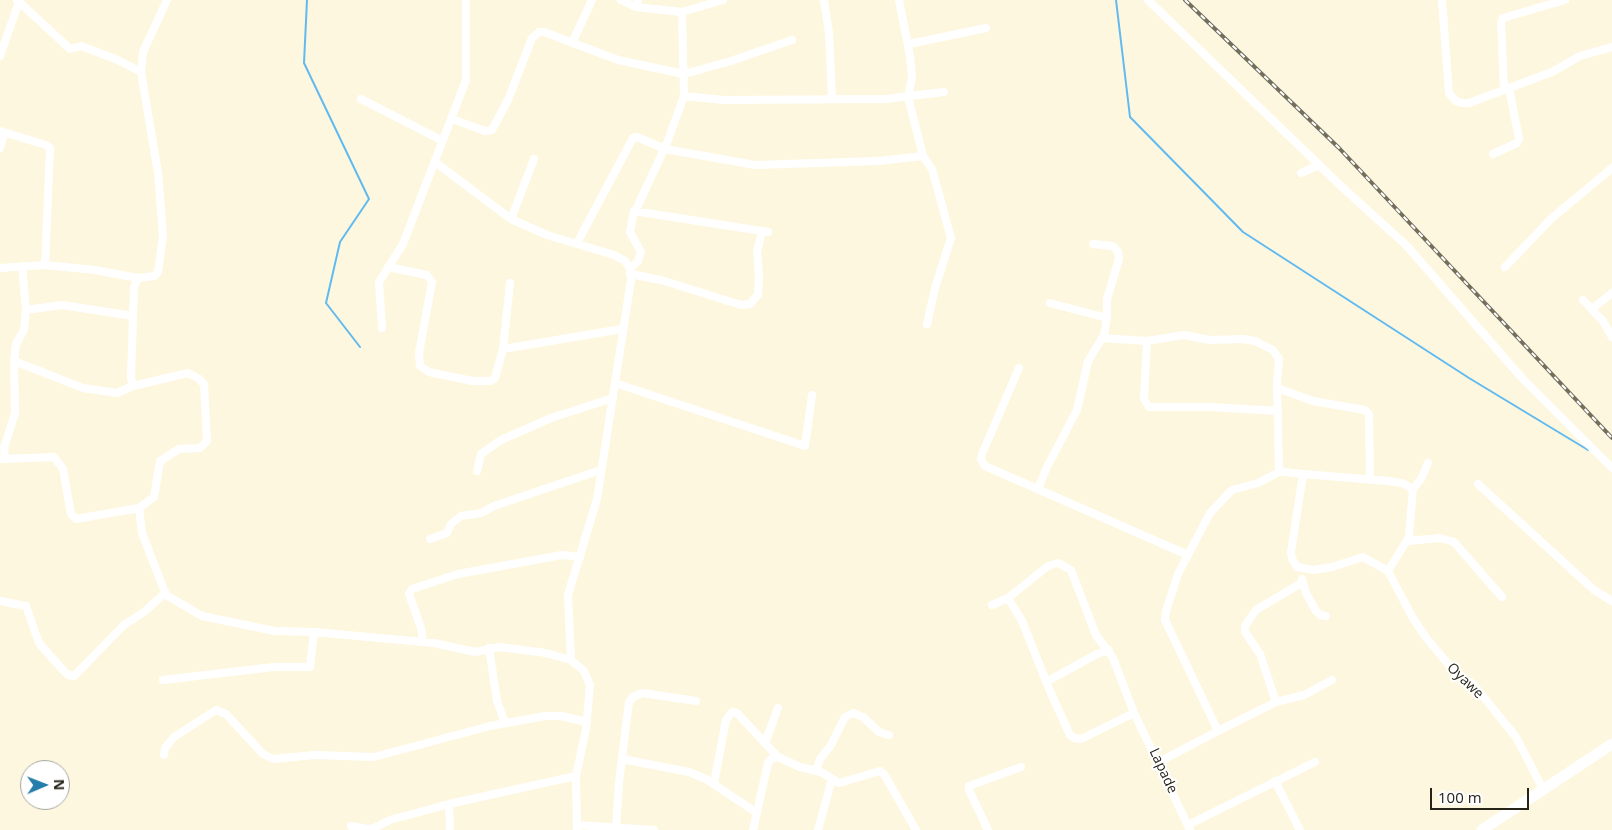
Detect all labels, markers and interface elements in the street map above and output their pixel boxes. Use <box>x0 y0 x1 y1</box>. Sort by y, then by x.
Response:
street label: Oyawe <box>1443 660 1487 702</box>
street label: Lapade <box>1145 746 1181 796</box>
north arrow <box>20 760 70 810</box>
scale bar <box>1432 778 1531 810</box>
text: N <box>50 779 69 791</box>
text: 100 m <box>1438 787 1482 807</box>

